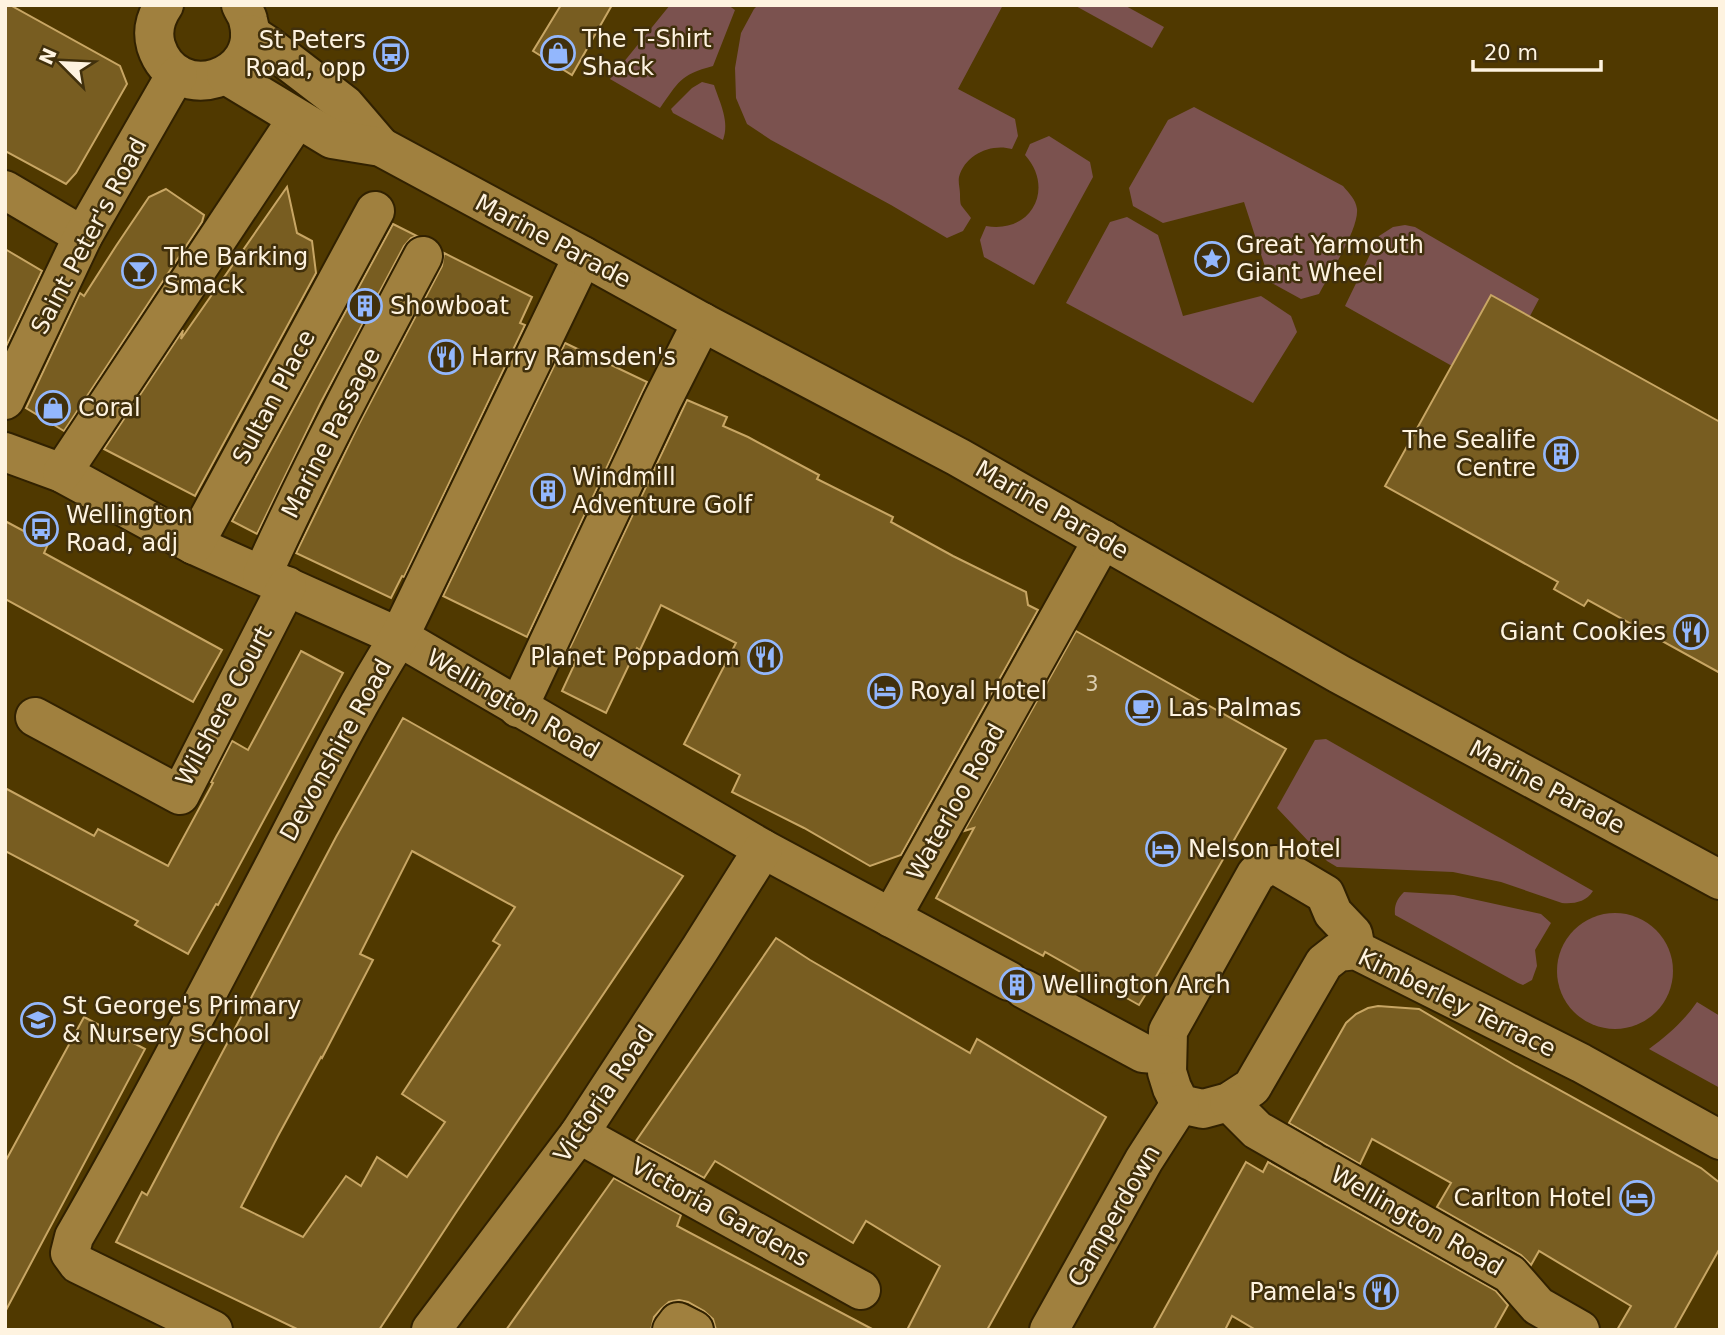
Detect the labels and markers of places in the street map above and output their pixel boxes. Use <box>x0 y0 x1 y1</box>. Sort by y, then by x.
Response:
place label: The T-Shirt Shack <box>581 25 712 81</box>
place label: St Peters Road, opp <box>245 26 366 82</box>
shop icon: The T-Shirt Shack <box>539 34 577 72</box>
bus stop icon: St Peters Road, opp <box>372 35 410 73</box>
place label: Great Yarmouth Giant Wheel <box>1236 231 1424 287</box>
place icon: Great Yarmouth Giant Wheel <box>1193 240 1231 278</box>
place label: The Barking Smack <box>163 243 308 299</box>
bar icon: The Barking Smack <box>120 252 158 290</box>
building icon: Showboat <box>346 287 384 325</box>
place label: Showboat <box>390 292 509 320</box>
restaurant icon: Harry Ramsden's <box>427 338 465 376</box>
place label: Harry Ramsden's <box>471 343 676 371</box>
shop icon: Coral <box>34 389 72 427</box>
place label: Coral <box>78 394 141 422</box>
place label: The Sealife Centre <box>1401 426 1536 482</box>
building icon: The Sealife Centre <box>1542 435 1580 473</box>
place label: Windmill Adventure Golf <box>572 463 753 519</box>
building icon: Windmill Adventure Golf <box>529 472 567 510</box>
place label: Wellington Road, adj <box>66 501 193 557</box>
bus stop icon: Wellington Road, adj <box>22 510 60 548</box>
restaurant icon: Giant Cookies <box>1672 613 1710 651</box>
place label: Giant Cookies <box>1500 618 1666 646</box>
restaurant icon: Planet Poppadom <box>746 638 784 676</box>
place label: Planet Poppadom <box>530 643 740 671</box>
hotel icon: Royal Hotel <box>866 672 904 710</box>
place label: Royal Hotel <box>910 677 1047 705</box>
cafe icon: Las Palmas <box>1124 689 1162 727</box>
place label: Las Palmas <box>1168 694 1302 722</box>
hotel icon: Nelson Hotel <box>1144 830 1182 868</box>
place label: Nelson Hotel <box>1188 835 1341 863</box>
building icon: Wellington Arch <box>998 966 1036 1004</box>
place label: Wellington Arch <box>1042 971 1231 999</box>
place label: St George's Primary & Nursery School <box>62 992 301 1048</box>
school or university icon: St George's Primary & Nursery School <box>19 1001 57 1039</box>
hotel icon: Carlton Hotel <box>1618 1179 1656 1217</box>
place label: Carlton Hotel <box>1453 1184 1612 1212</box>
restaurant icon: Pamela's <box>1362 1273 1400 1311</box>
place label: Pamela's <box>1249 1278 1356 1306</box>

